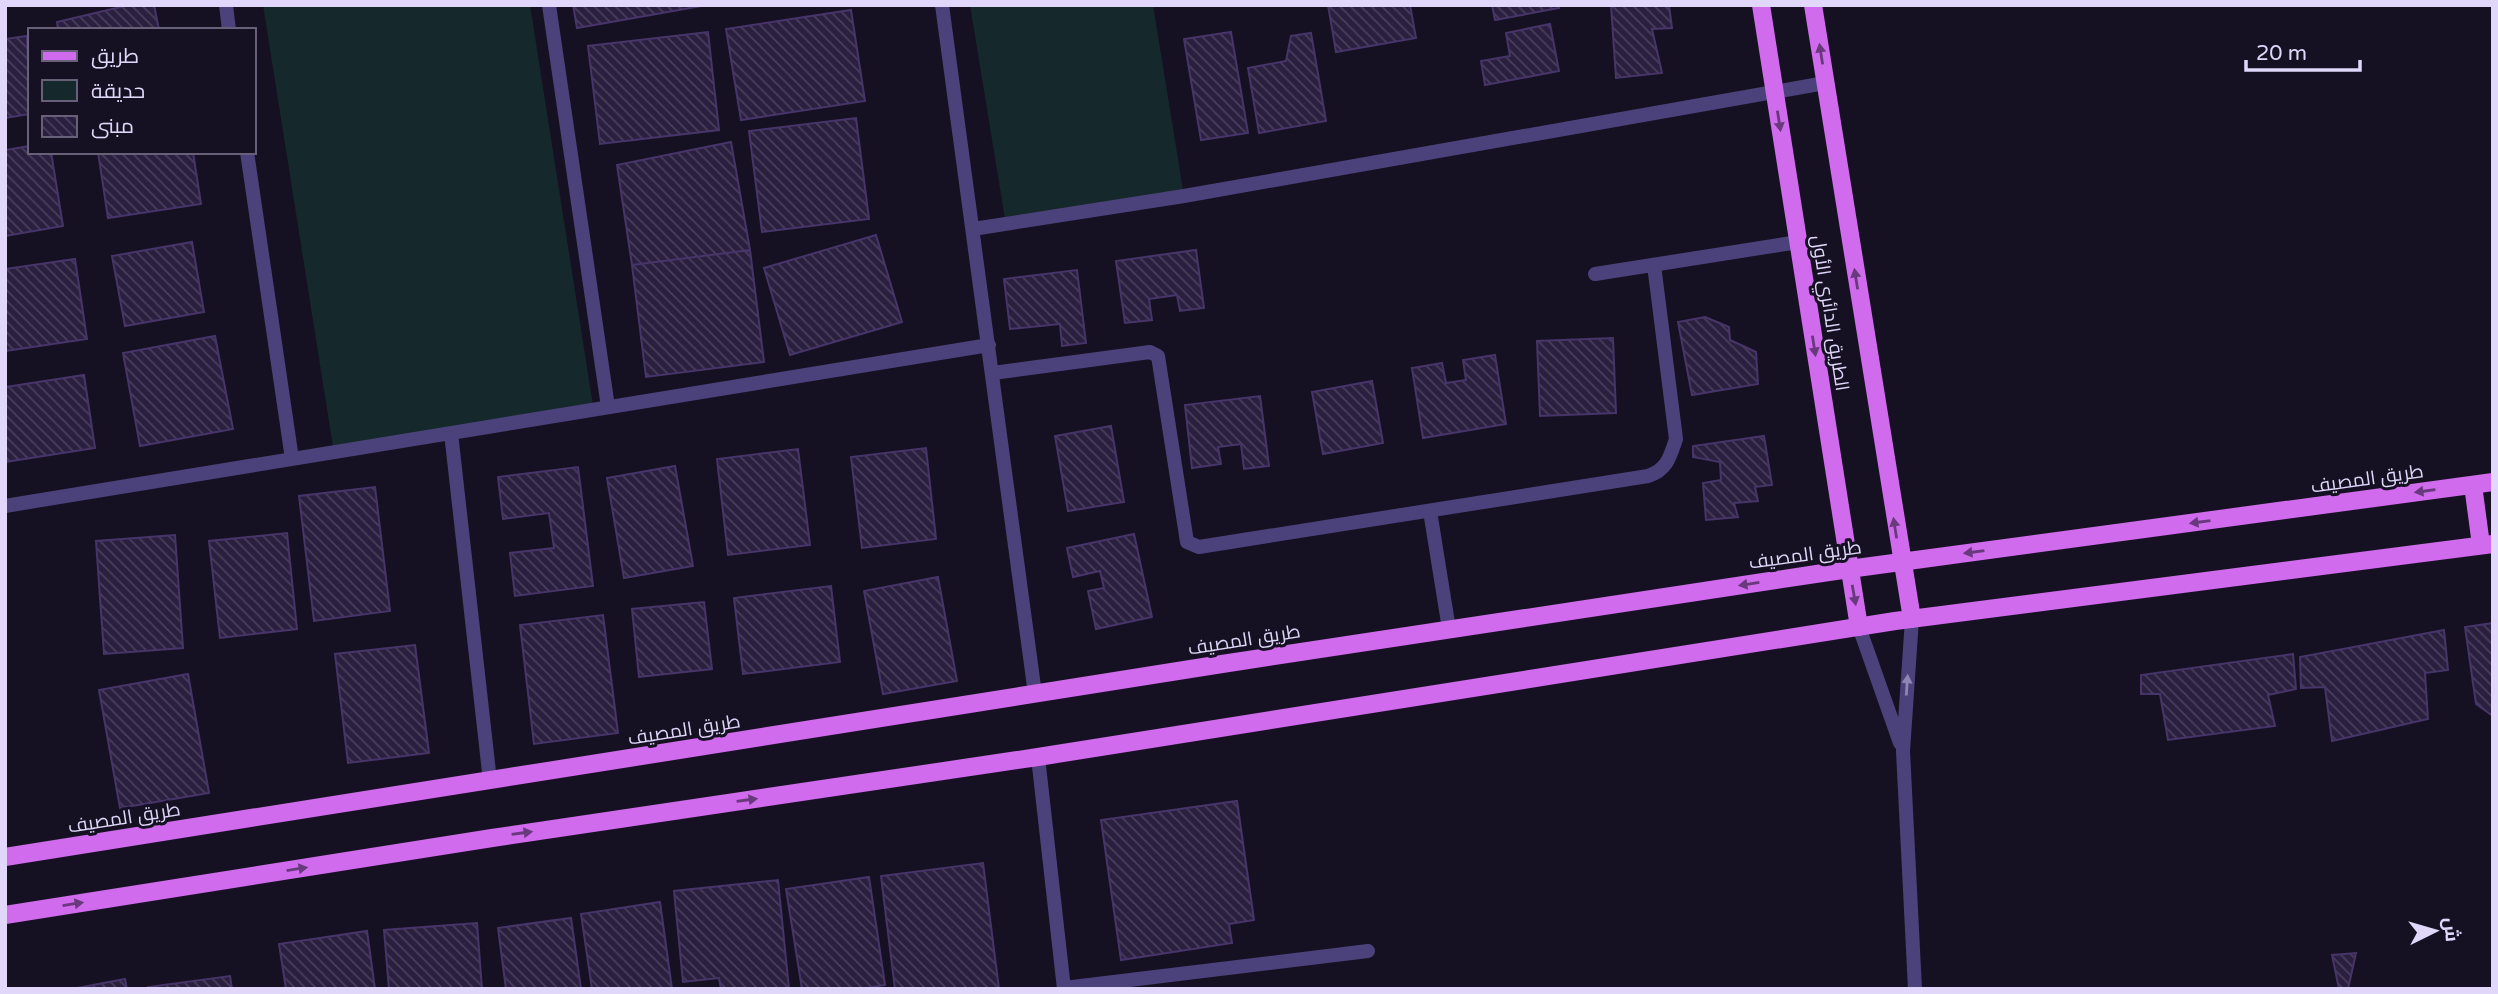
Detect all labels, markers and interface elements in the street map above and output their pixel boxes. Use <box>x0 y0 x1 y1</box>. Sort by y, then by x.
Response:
legend <box>28 28 256 154</box>
scale bar <box>2246 28 2360 72</box>
text: 20 m <box>2256 41 2307 66</box>
one-way arrow <box>1815 43 1826 65</box>
text: طريق <box>91 44 139 69</box>
text: حديقة <box>91 79 145 104</box>
one-way arrow <box>1774 110 1785 132</box>
text: مبنى <box>91 114 134 139</box>
street label: الطريق الدائري الأول <box>1804 234 1853 393</box>
one-way arrow <box>1850 267 1861 289</box>
one-way arrow <box>1809 335 1820 357</box>
street label: طريق المصيف <box>2309 460 2425 499</box>
one-way arrow <box>2414 486 2436 497</box>
one-way arrow <box>1890 516 1901 538</box>
one-way arrow <box>2189 516 2211 527</box>
street label: طريق المصيف <box>1747 536 1863 575</box>
one-way arrow <box>1963 546 1985 557</box>
one-way arrow <box>1738 579 1760 590</box>
one-way arrow <box>1849 584 1860 606</box>
street label: طريق المصيف <box>1186 620 1302 661</box>
one-way arrow <box>1902 674 1913 696</box>
street label: طريق المصيف <box>626 710 742 751</box>
one-way arrow <box>736 794 758 805</box>
street label: طريق المصيف <box>66 798 182 839</box>
one-way arrow <box>511 828 533 839</box>
one-way arrow <box>286 863 308 874</box>
north arrow <box>2400 896 2470 966</box>
one-way arrow <box>62 898 84 909</box>
text: ش <box>2439 916 2463 943</box>

